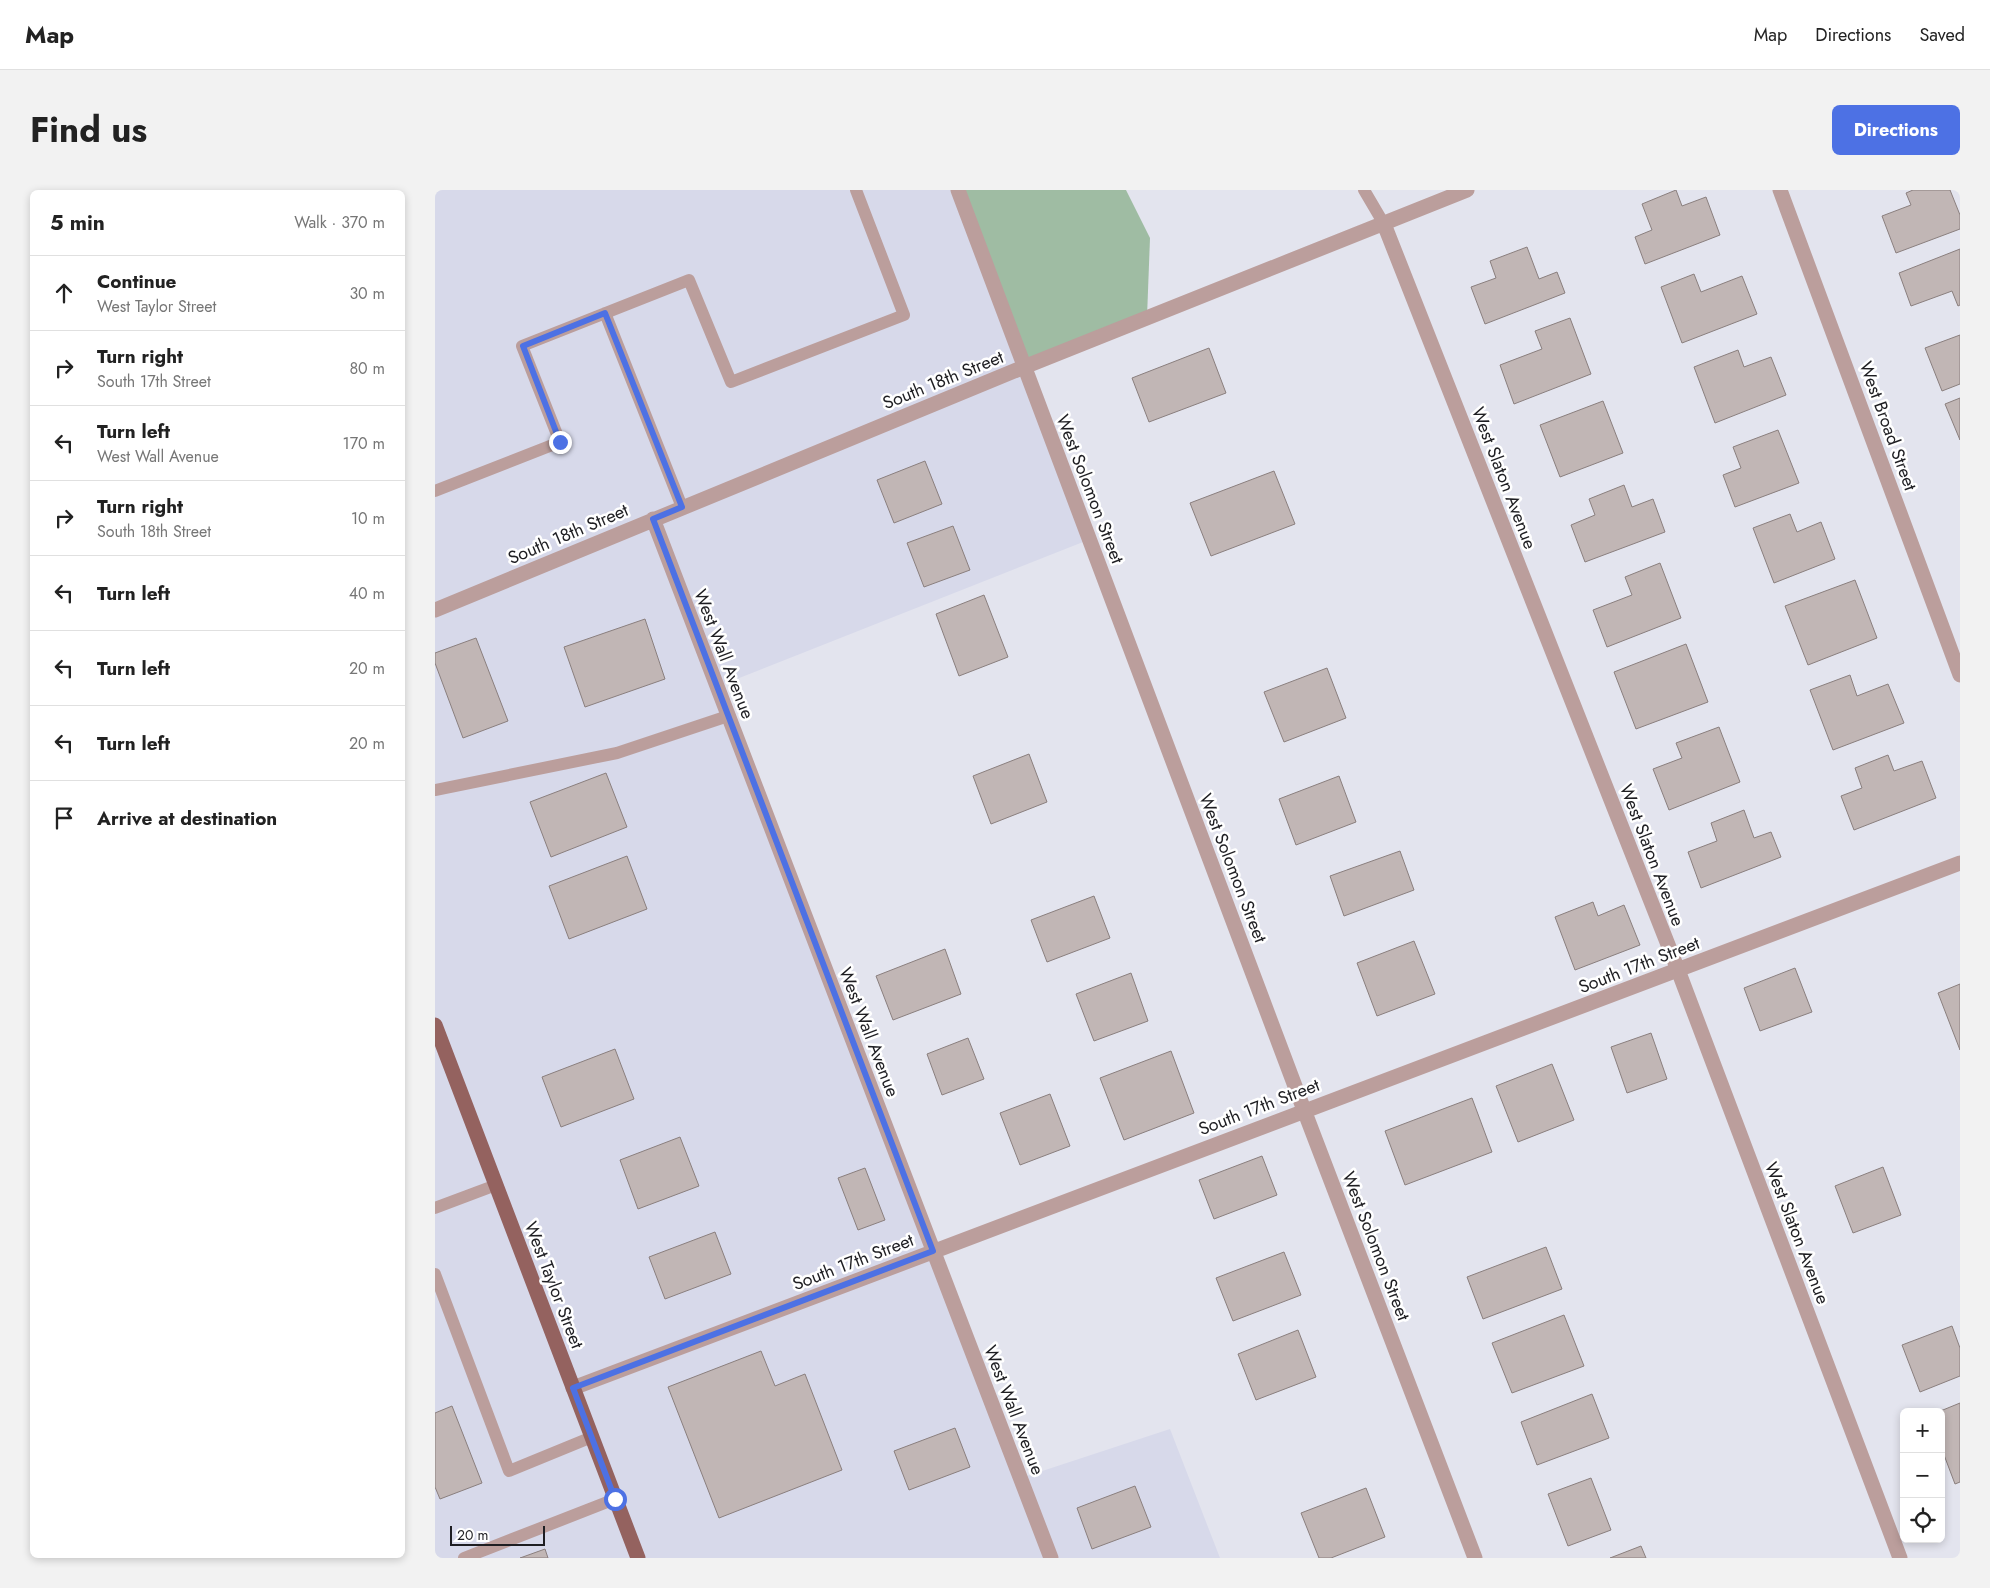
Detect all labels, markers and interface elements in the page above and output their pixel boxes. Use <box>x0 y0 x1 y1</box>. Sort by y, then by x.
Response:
text: Map <box>25 17 74 52</box>
text: Map <box>1754 22 1787 48</box>
text: Directions <box>1815 22 1891 48</box>
text: Saved <box>1919 22 1965 48</box>
text: Find us <box>30 105 147 155</box>
button: Directions <box>1832 105 1960 155</box>
text: 5 min <box>50 208 105 238</box>
text: Walk · 370 m <box>294 211 385 234</box>
text: Continue <box>97 268 176 295</box>
icon: ahead <box>50 279 78 307</box>
text: 30 m <box>349 282 385 305</box>
text: West Taylor Street <box>97 295 216 318</box>
text: Turn right <box>97 343 183 370</box>
street label: South 18th Street <box>879 344 1008 416</box>
icon: right <box>50 354 78 382</box>
text: 80 m <box>349 357 385 380</box>
street label: West Broad Street <box>1853 358 1924 495</box>
text: South 17th Street <box>97 370 211 393</box>
street label: West Slaton Avenue <box>1465 403 1543 553</box>
street label: West Solomon Street <box>1050 411 1131 568</box>
text: Turn left <box>97 418 170 445</box>
icon: left <box>50 429 78 457</box>
route end <box>549 431 572 454</box>
text: 170 m <box>343 432 385 455</box>
text: West Wall Avenue <box>97 445 219 468</box>
text: Turn right <box>97 493 183 520</box>
street label: South 18th Street <box>504 497 633 571</box>
icon: right <box>50 504 78 532</box>
text: 10 m <box>351 507 385 530</box>
text: South 18th Street <box>97 520 211 543</box>
icon: left <box>50 579 78 607</box>
text: Turn left <box>97 580 170 607</box>
text: 40 m <box>349 582 385 605</box>
street label: West Wall Avenue <box>687 585 761 723</box>
icon: left <box>50 654 78 682</box>
text: Turn left <box>97 655 170 682</box>
text: 20 m <box>349 657 385 680</box>
icon: left <box>50 729 78 757</box>
text: Turn left <box>97 730 170 757</box>
text: 20 m <box>349 732 385 755</box>
street label: West Slaton Avenue <box>1613 780 1691 930</box>
street label: West Solomon Street <box>1193 790 1274 947</box>
icon: arrive <box>50 804 78 832</box>
text: Arrive at destination <box>97 805 277 832</box>
street label: South 17th Street <box>1575 930 1704 1000</box>
street label: West Wall Avenue <box>832 963 906 1101</box>
street label: South 17th Street <box>1195 1072 1324 1142</box>
street label: West Slaton Avenue <box>1758 1158 1836 1308</box>
street label: West Solomon Street <box>1336 1168 1417 1325</box>
street label: West Taylor Street <box>518 1218 590 1353</box>
street label: South 17th Street <box>789 1227 918 1297</box>
street label: West Wall Avenue <box>977 1341 1051 1479</box>
map controls <box>1900 1408 1945 1543</box>
button: + <box>1900 1408 1945 1453</box>
button: − <box>1900 1453 1945 1498</box>
route start <box>604 1488 627 1511</box>
button: locate <box>1900 1498 1945 1543</box>
scale bar <box>450 1523 545 1546</box>
text: 20 m <box>457 1525 489 1545</box>

